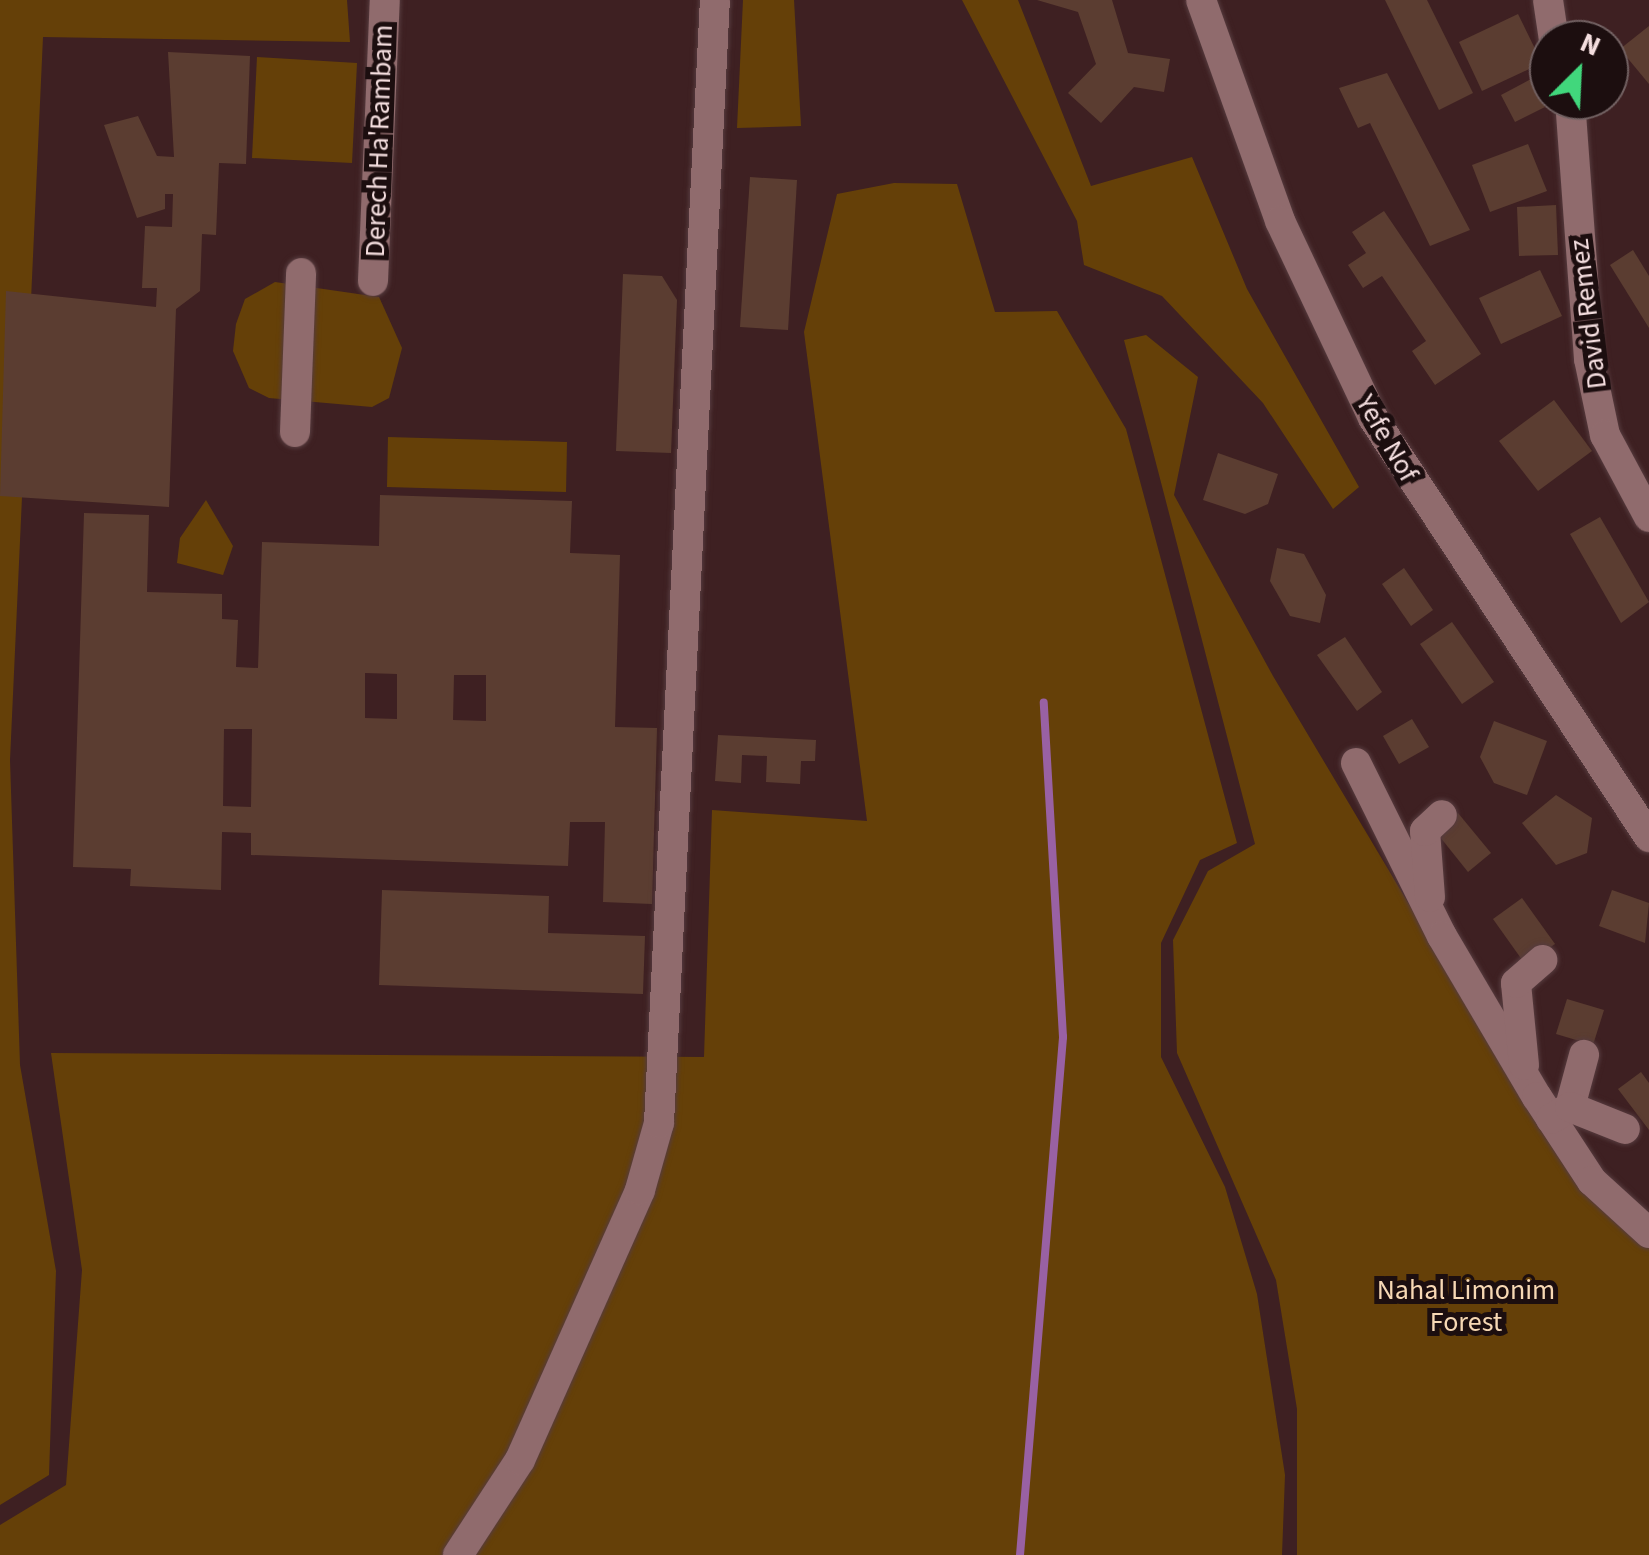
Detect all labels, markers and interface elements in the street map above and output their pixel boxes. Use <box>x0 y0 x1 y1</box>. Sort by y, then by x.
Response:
north arrow <box>1529 20 1629 120</box>
text: N <box>1574 22 1607 66</box>
street label: Derech Ha'Rambam <box>358 24 400 258</box>
street label: David Remez <box>1562 237 1614 391</box>
street label: Yefe Nof <box>1349 389 1425 487</box>
park label: Nahal Limonim Forest <box>1377 1273 1555 1339</box>

